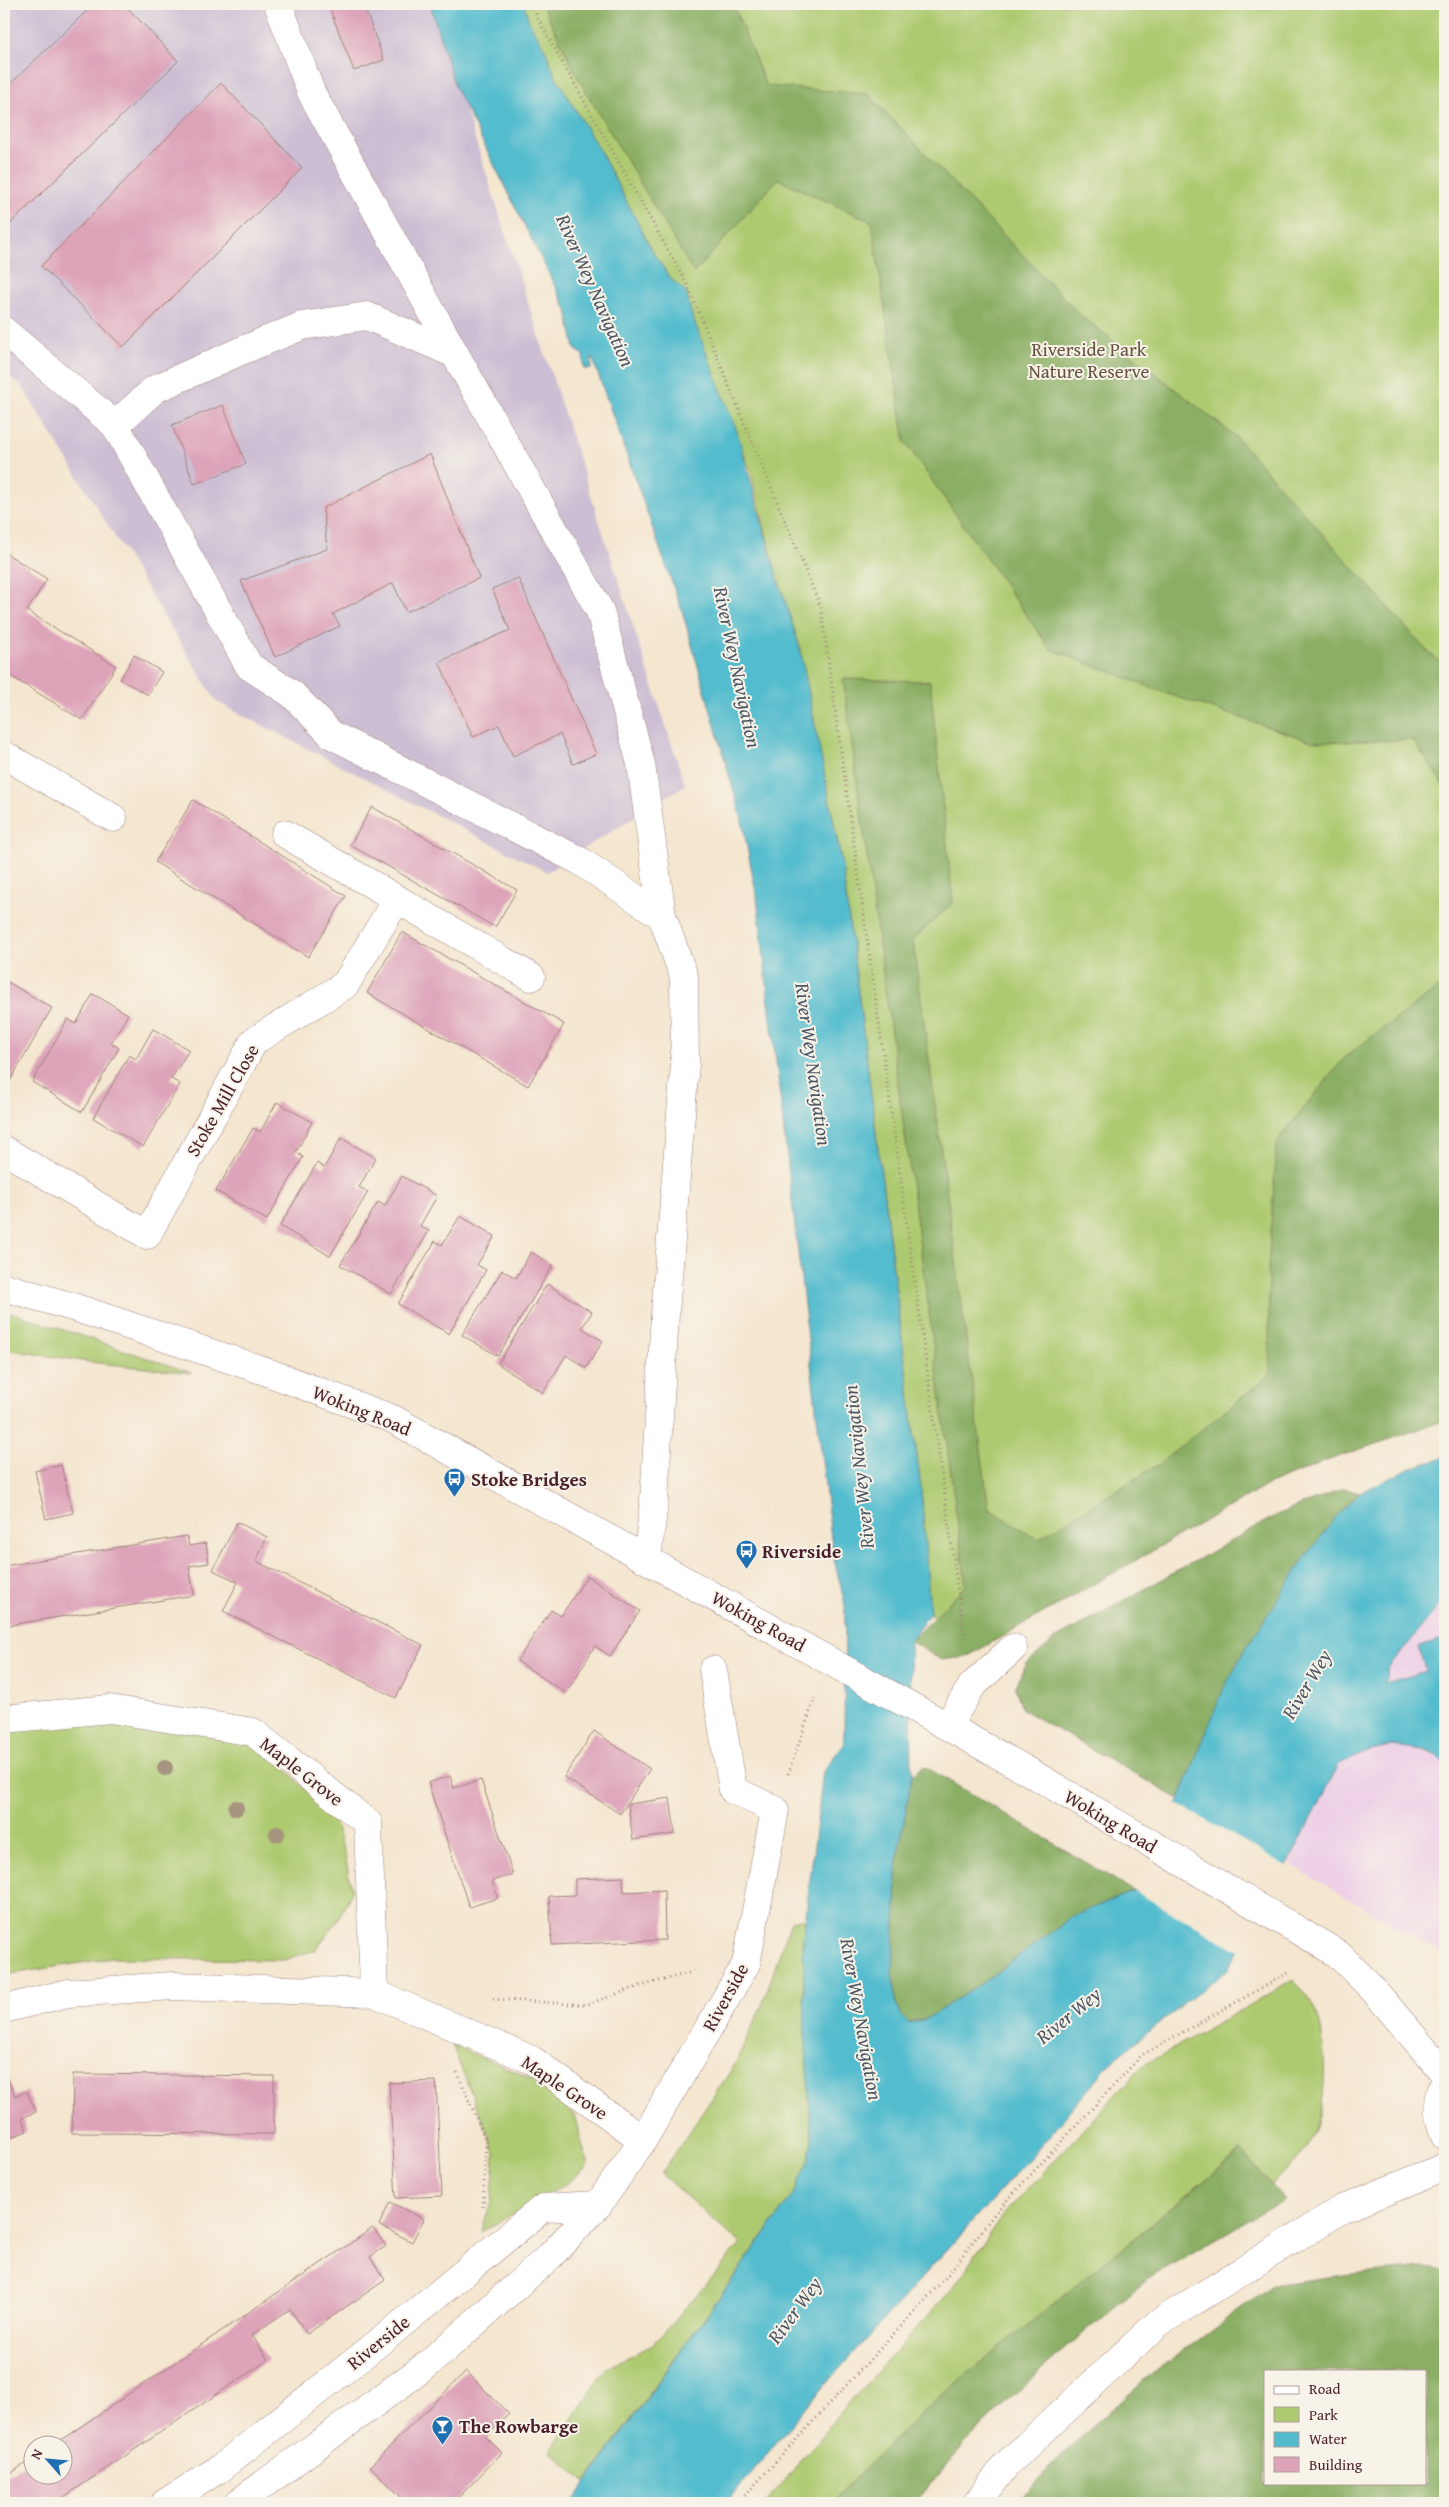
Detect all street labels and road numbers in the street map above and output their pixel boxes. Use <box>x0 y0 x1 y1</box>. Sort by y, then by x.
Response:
street label: Stoke Mill Close <box>178 1039 266 1161</box>
street label: Woking Road <box>308 1378 416 1443</box>
street label: Woking Road <box>707 1584 812 1659</box>
street label: Maple Grove <box>254 1729 350 1813</box>
street label: Woking Road <box>1059 1782 1164 1860</box>
street label: Riverside <box>695 1958 755 2036</box>
street label: Maple Grove <box>516 2048 614 2126</box>
street label: Riverside <box>340 2308 416 2376</box>

